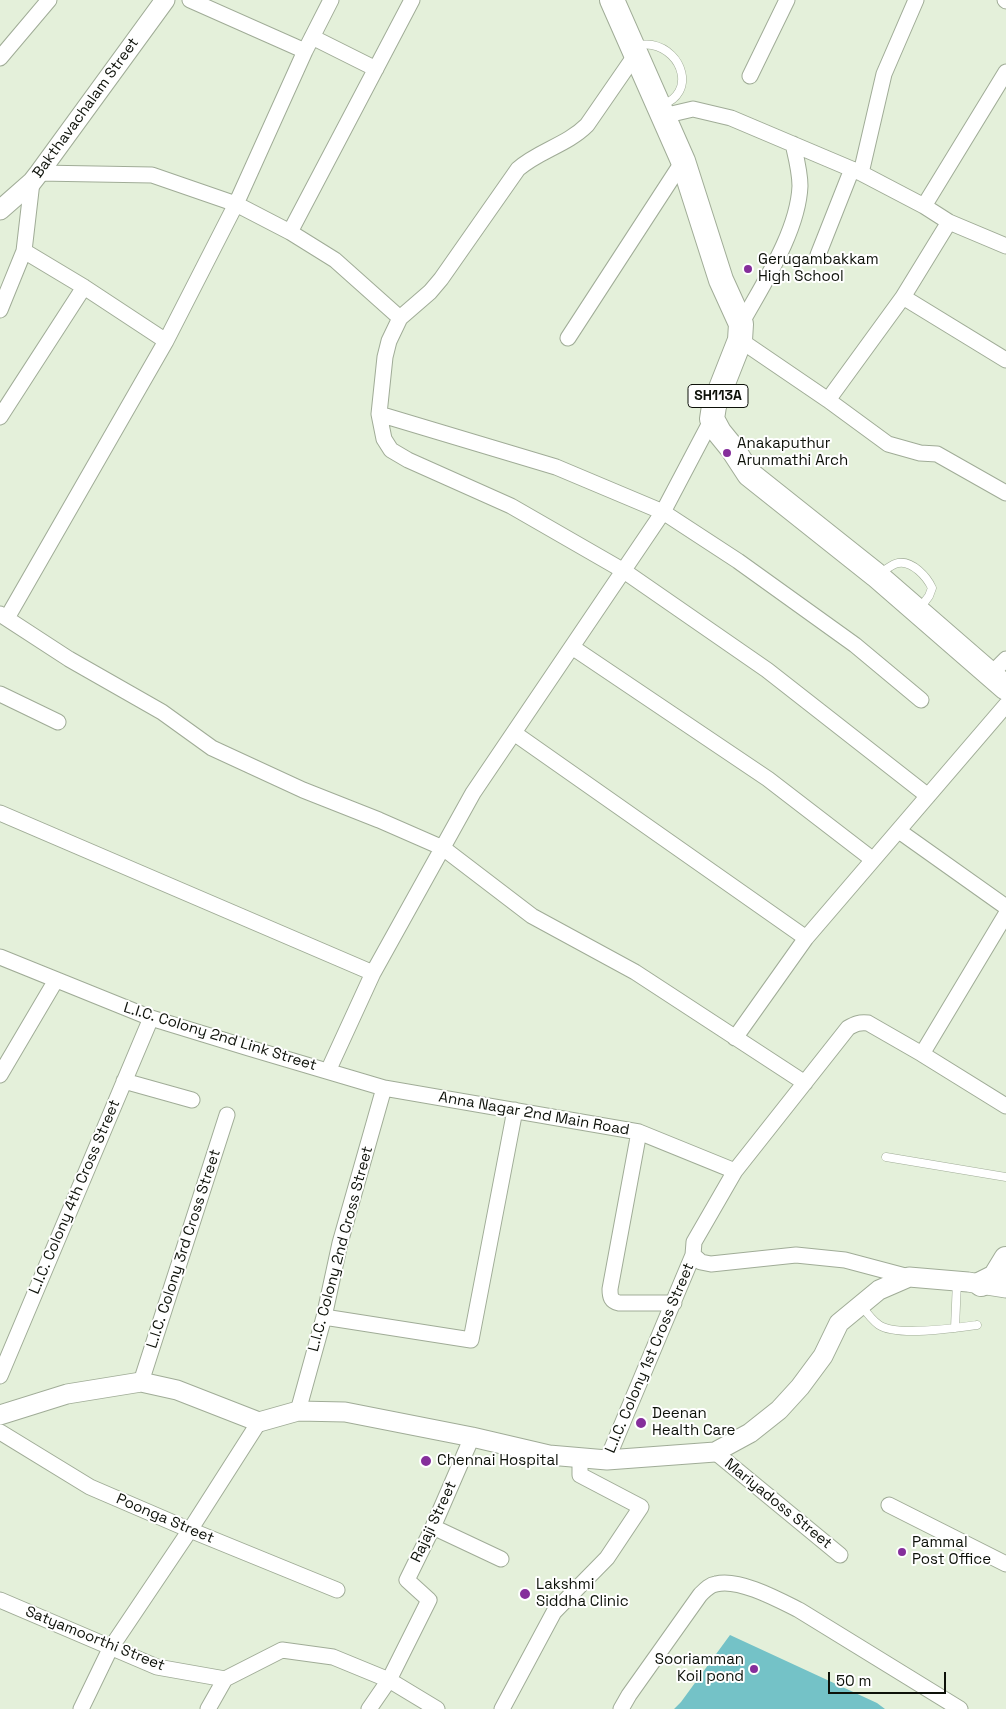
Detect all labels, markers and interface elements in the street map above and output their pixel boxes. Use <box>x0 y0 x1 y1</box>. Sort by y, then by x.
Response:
street label: Bakthavachalam Street <box>29 34 143 182</box>
place label: Gerugambakkam High School <box>758 251 879 286</box>
marker: Gerugambakkam High School <box>742 263 754 275</box>
road number: SH113A <box>688 384 748 408</box>
place label: Anakaputhur Arunmathi Arch <box>737 435 848 470</box>
marker: Anakaputhur Arunmathi Arch <box>721 447 733 459</box>
street label: L.I.C. Colony 2nd Link Street <box>121 999 319 1075</box>
street label: Anna Nagar 2nd Main Road <box>437 1088 631 1140</box>
street label: L.I.C. Colony 4th Cross Street <box>26 1097 124 1297</box>
street label: L.I.C. Colony 2nd Cross Street <box>305 1144 377 1354</box>
street label: L.I.C. Colony 3rd Cross Street <box>143 1147 225 1351</box>
street label: L.I.C. Colony 1st Cross Street <box>602 1260 698 1456</box>
place label: Deenan Health Care <box>652 1405 735 1440</box>
marker: Deenan Health Care <box>634 1416 648 1430</box>
place label: Chennai Hospital <box>437 1452 559 1470</box>
marker: Chennai Hospital <box>419 1454 433 1468</box>
street label: Mariyadoss Street <box>721 1455 835 1553</box>
street label: Rajaji Street <box>407 1479 461 1565</box>
street label: Poonga Street <box>113 1490 217 1548</box>
place label: Pammal Post Office <box>912 1534 991 1569</box>
marker: Pammal Post Office <box>896 1546 908 1558</box>
place label: Lakshmi Siddha Clinic <box>536 1576 629 1611</box>
marker: Lakshmi Siddha Clinic <box>518 1587 532 1601</box>
street label: Satyamoorthi Street <box>23 1603 167 1675</box>
place label: Sooriamman Koil pond <box>655 1651 744 1686</box>
scale bar <box>831 1662 948 1694</box>
marker: Sooriamman Koil pond <box>748 1663 760 1675</box>
text: 50 m <box>836 1671 871 1690</box>

